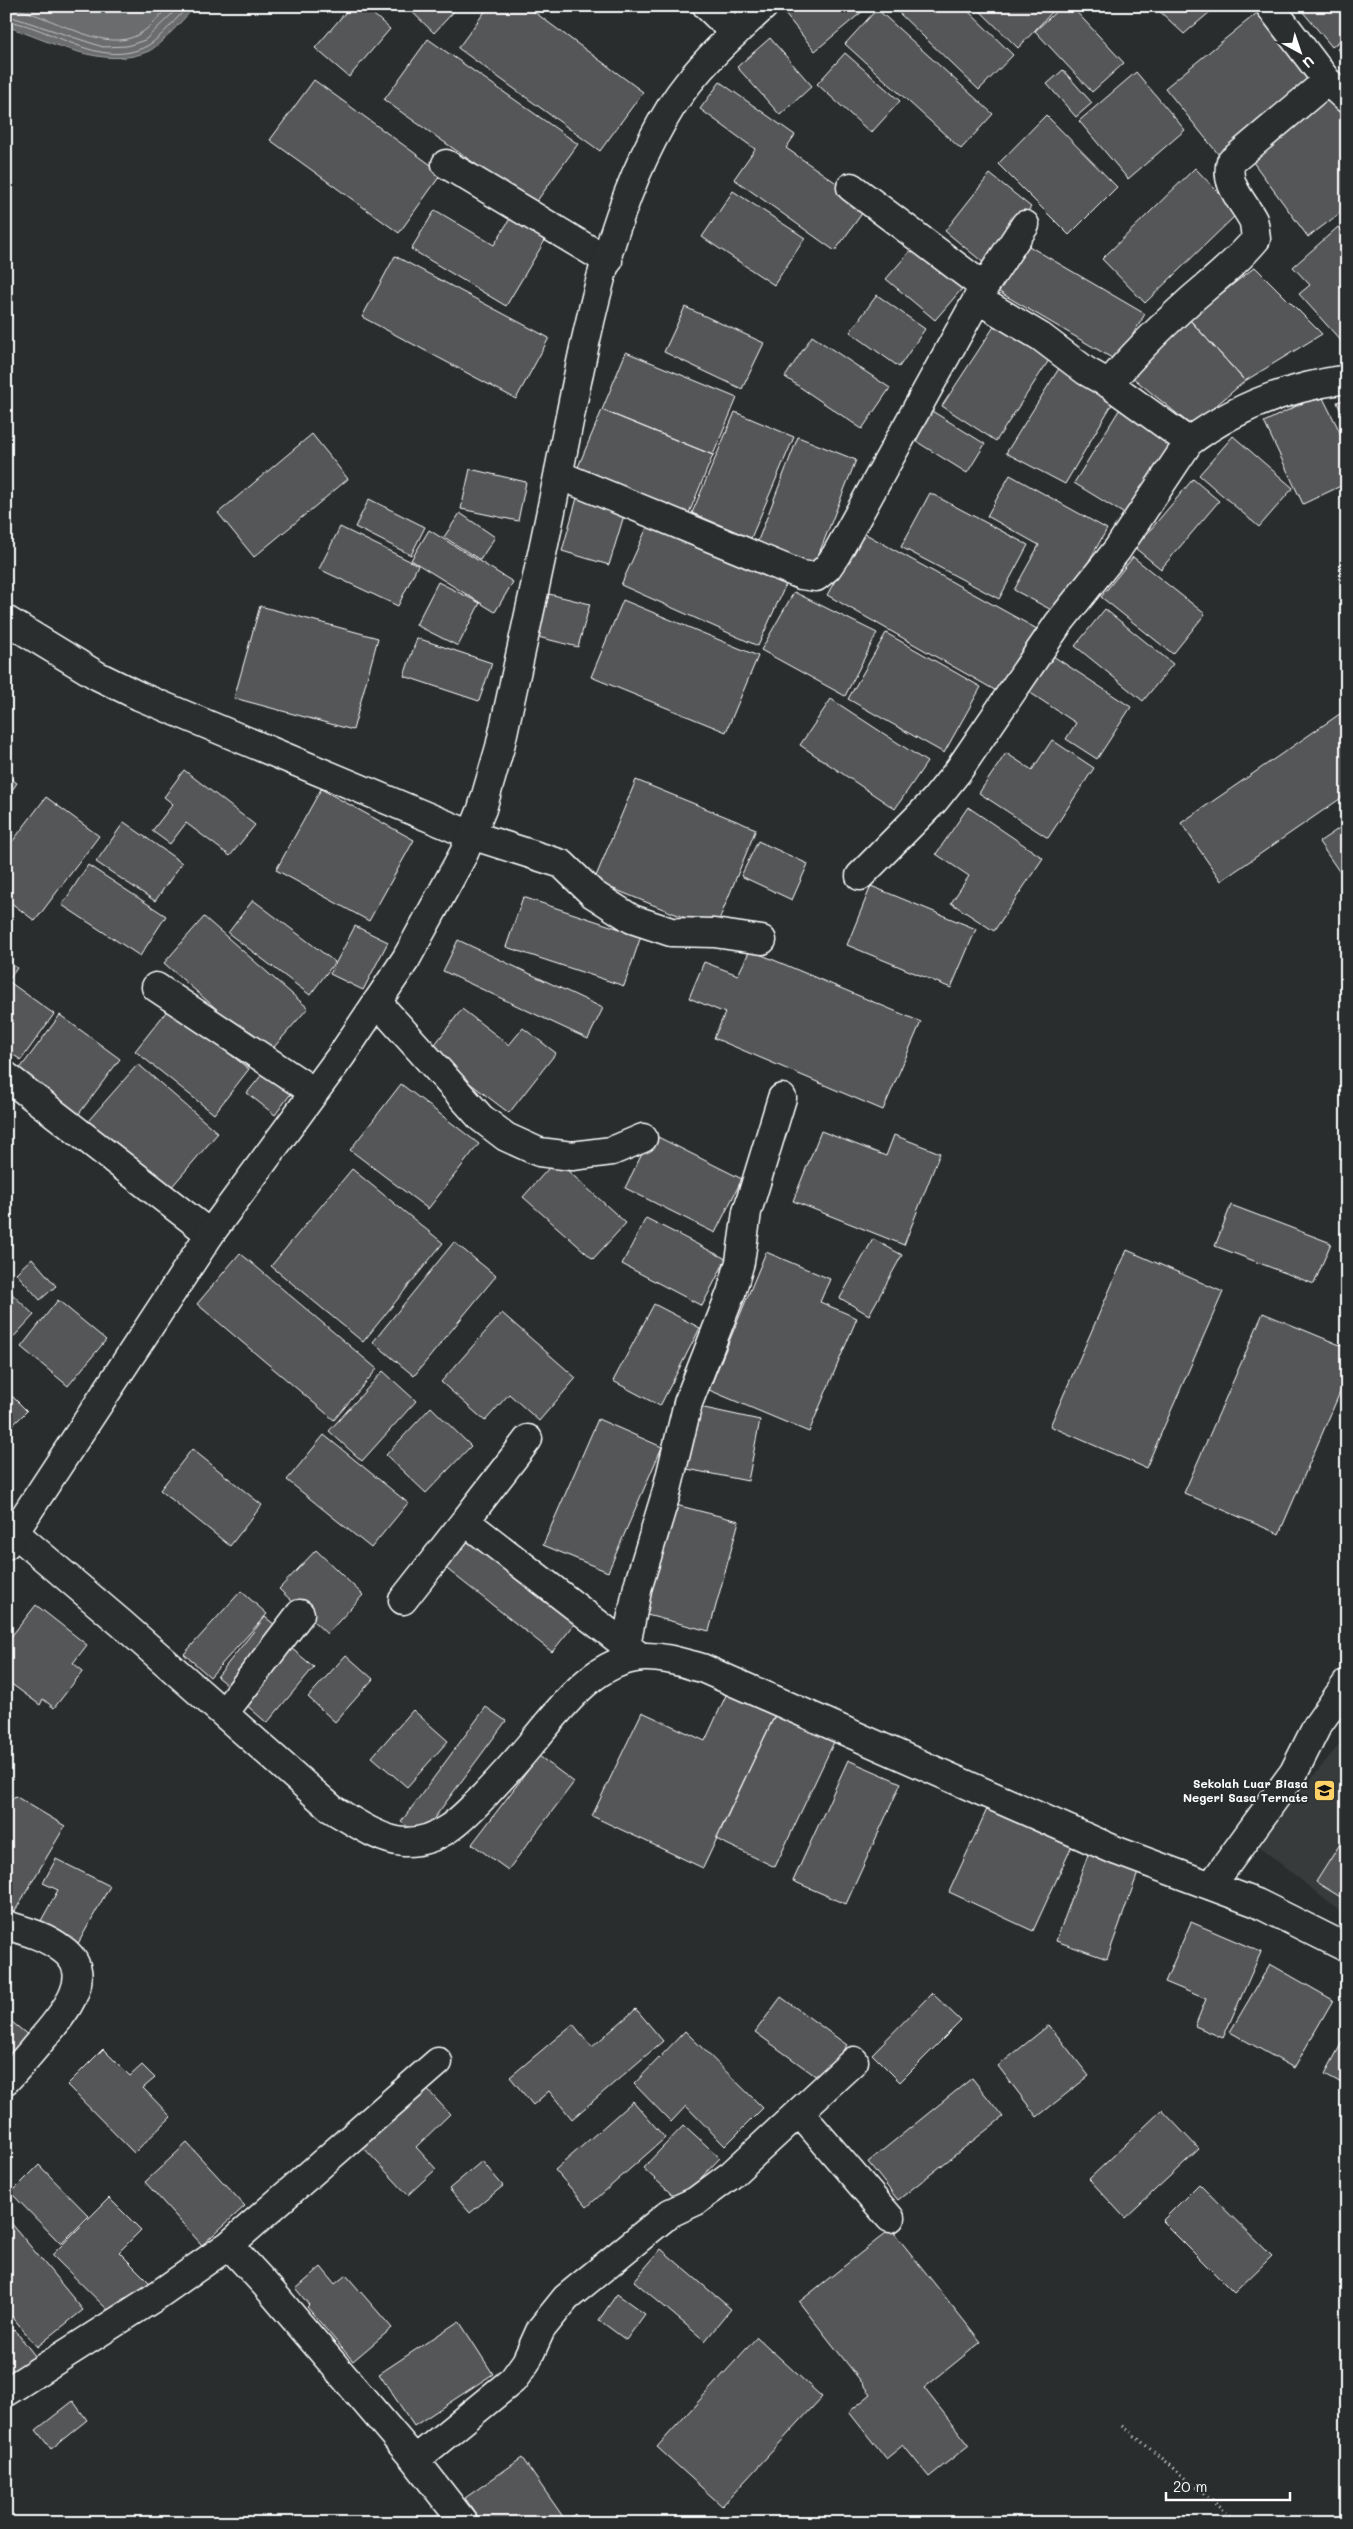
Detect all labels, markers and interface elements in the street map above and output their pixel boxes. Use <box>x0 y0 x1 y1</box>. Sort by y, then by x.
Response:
north arrow <box>1276 28 1326 78</box>
text: U <box>1299 52 1319 73</box>
place label: Sekolah Luar Biasa Negeri Sasa Ternate <box>1183 1775 1308 1805</box>
school or university icon: Sekolah Luar Biasa Negeri Sasa Ternate <box>1312 1778 1336 1802</box>
scale bar <box>1166 2469 1289 2501</box>
text: 20 m <box>1173 2476 1207 2496</box>

